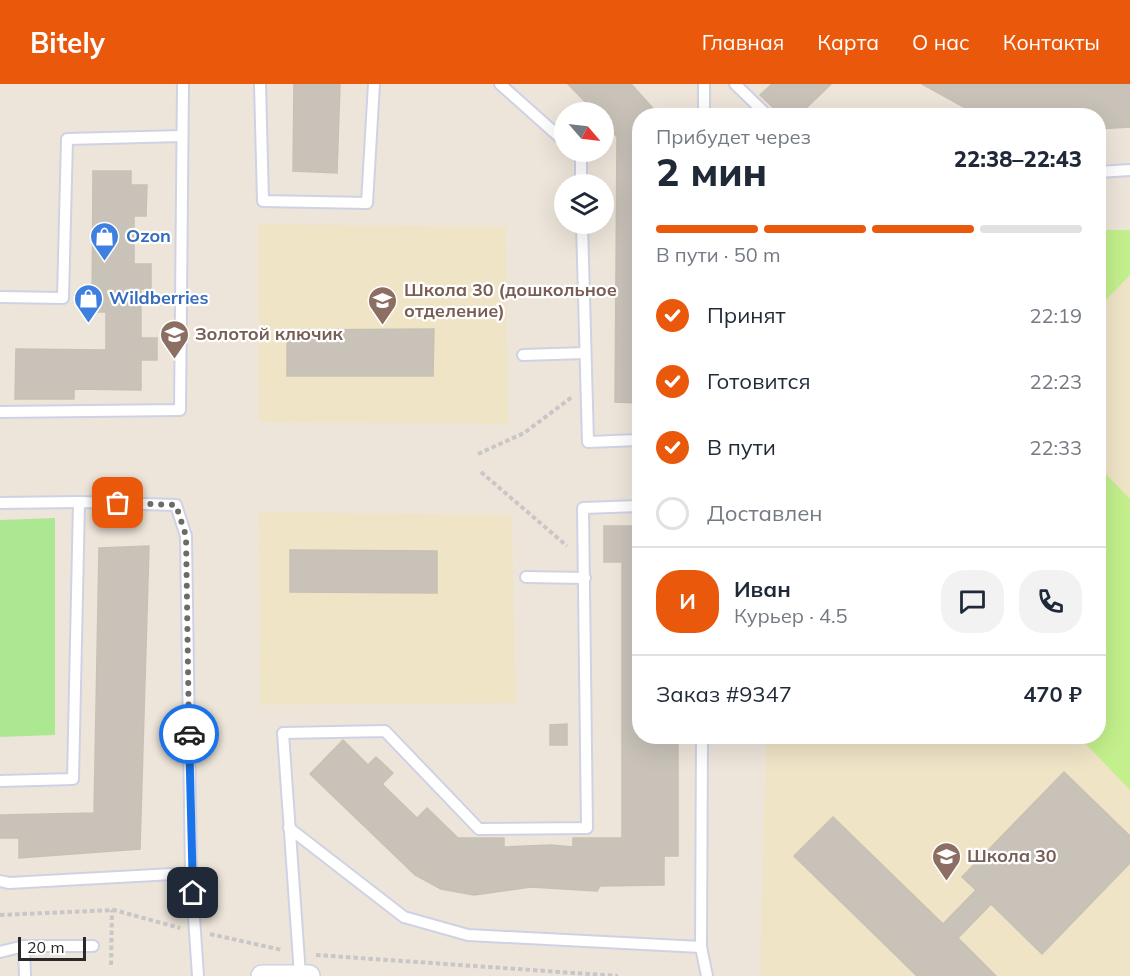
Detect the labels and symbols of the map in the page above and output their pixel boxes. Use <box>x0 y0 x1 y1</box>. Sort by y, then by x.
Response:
north arrow <box>554 102 614 162</box>
shop icon: Ozon <box>89 220 121 262</box>
place label: Ozon <box>126 224 171 247</box>
place label: Школа 30 (дошкольное отделение) <box>404 278 617 322</box>
shop icon: Wildberries <box>72 282 104 324</box>
school or university icon: Школа 30 (дошкольное отделение) <box>367 284 399 326</box>
place label: Wildberries <box>109 286 209 309</box>
school or university icon: Золотой ключик <box>158 318 190 360</box>
place label: Золотой ключик <box>195 322 344 345</box>
pin <box>92 477 143 528</box>
courier <box>159 704 219 764</box>
school or university icon: Школа 30 <box>930 840 962 882</box>
place label: Школа 30 <box>967 844 1057 867</box>
pin <box>167 867 218 918</box>
scale bar <box>18 934 86 962</box>

